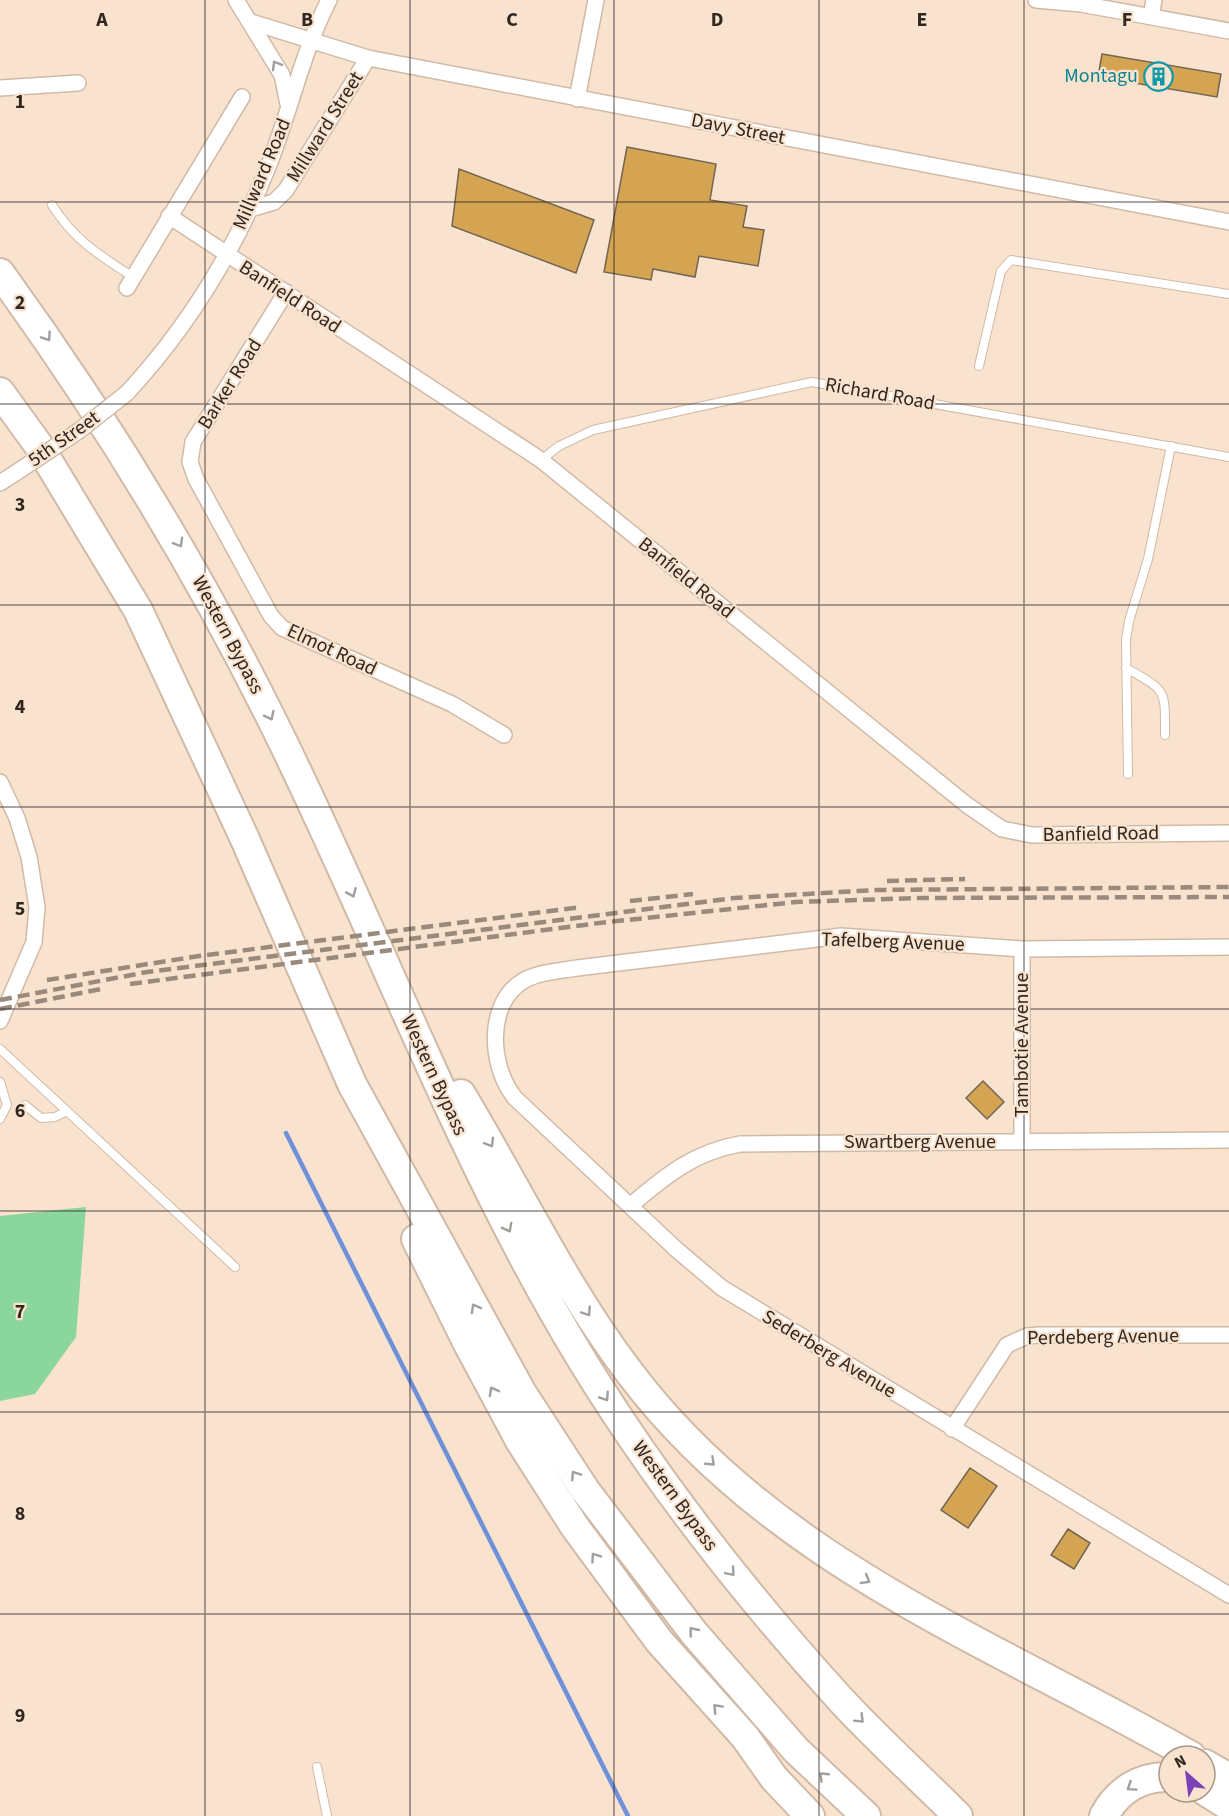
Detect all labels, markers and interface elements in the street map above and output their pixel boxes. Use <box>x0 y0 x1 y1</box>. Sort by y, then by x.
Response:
text: A <box>95 6 108 34</box>
text: B <box>301 6 313 34</box>
text: C <box>506 6 518 34</box>
text: D <box>711 6 723 34</box>
text: E <box>917 6 927 34</box>
text: F <box>1122 6 1132 34</box>
building icon: Montagu <box>1143 60 1175 92</box>
one-way arrow <box>272 61 284 71</box>
place label: Montagu <box>1064 62 1138 90</box>
street label: Millward Street <box>280 66 370 188</box>
text: 1 <box>15 88 25 116</box>
street label: Davy Street <box>689 106 788 152</box>
street label: Millward Road <box>226 114 298 234</box>
street label: Banfield Road <box>233 254 347 340</box>
text: 2 <box>15 289 25 317</box>
one-way arrow <box>39 331 50 342</box>
street label: Barker Road <box>191 333 269 435</box>
street label: Richard Road <box>823 371 937 417</box>
street label: 5th Street <box>23 404 106 474</box>
text: 3 <box>15 491 25 519</box>
street label: Banfield Road <box>632 530 740 626</box>
one-way arrow <box>171 537 183 548</box>
street label: Western Bypass <box>185 571 271 699</box>
street label: Elmot Road <box>282 617 382 683</box>
text: 4 <box>15 693 26 721</box>
one-way arrow <box>263 709 274 720</box>
street label: Banfield Road <box>1042 819 1160 849</box>
one-way arrow <box>344 886 356 897</box>
text: 5 <box>15 895 25 923</box>
street label: Tafelberg Avenue <box>821 926 965 958</box>
street label: Tambotie Avenue <box>1008 973 1036 1117</box>
street label: Western Bypass <box>394 1010 474 1140</box>
text: 6 <box>15 1097 25 1125</box>
street label: Swartberg Avenue <box>844 1128 996 1156</box>
one-way arrow <box>483 1137 494 1147</box>
one-way arrow <box>501 1222 512 1232</box>
text: 7 <box>15 1298 25 1326</box>
street label: Sederberg Avenue <box>757 1303 901 1405</box>
one-way arrow <box>471 1304 482 1314</box>
one-way arrow <box>580 1305 591 1316</box>
street label: Perdeberg Avenue <box>1027 1322 1179 1352</box>
one-way arrow <box>489 1386 500 1397</box>
one-way arrow <box>598 1391 610 1401</box>
street label: Western Bypass <box>625 1435 725 1557</box>
one-way arrow <box>704 1454 715 1465</box>
one-way arrow <box>571 1471 583 1481</box>
text: 8 <box>15 1500 25 1528</box>
one-way arrow <box>591 1552 602 1563</box>
one-way arrow <box>724 1565 735 1576</box>
one-way arrow <box>859 1572 870 1583</box>
one-way arrow <box>689 1627 700 1638</box>
text: 9 <box>15 1702 25 1730</box>
one-way arrow <box>714 1705 725 1716</box>
one-way arrow <box>853 1711 864 1722</box>
north arrow <box>1157 1744 1217 1804</box>
text: N <box>1171 1749 1190 1774</box>
one-way arrow <box>820 1772 831 1783</box>
one-way arrow <box>1126 1780 1137 1791</box>

